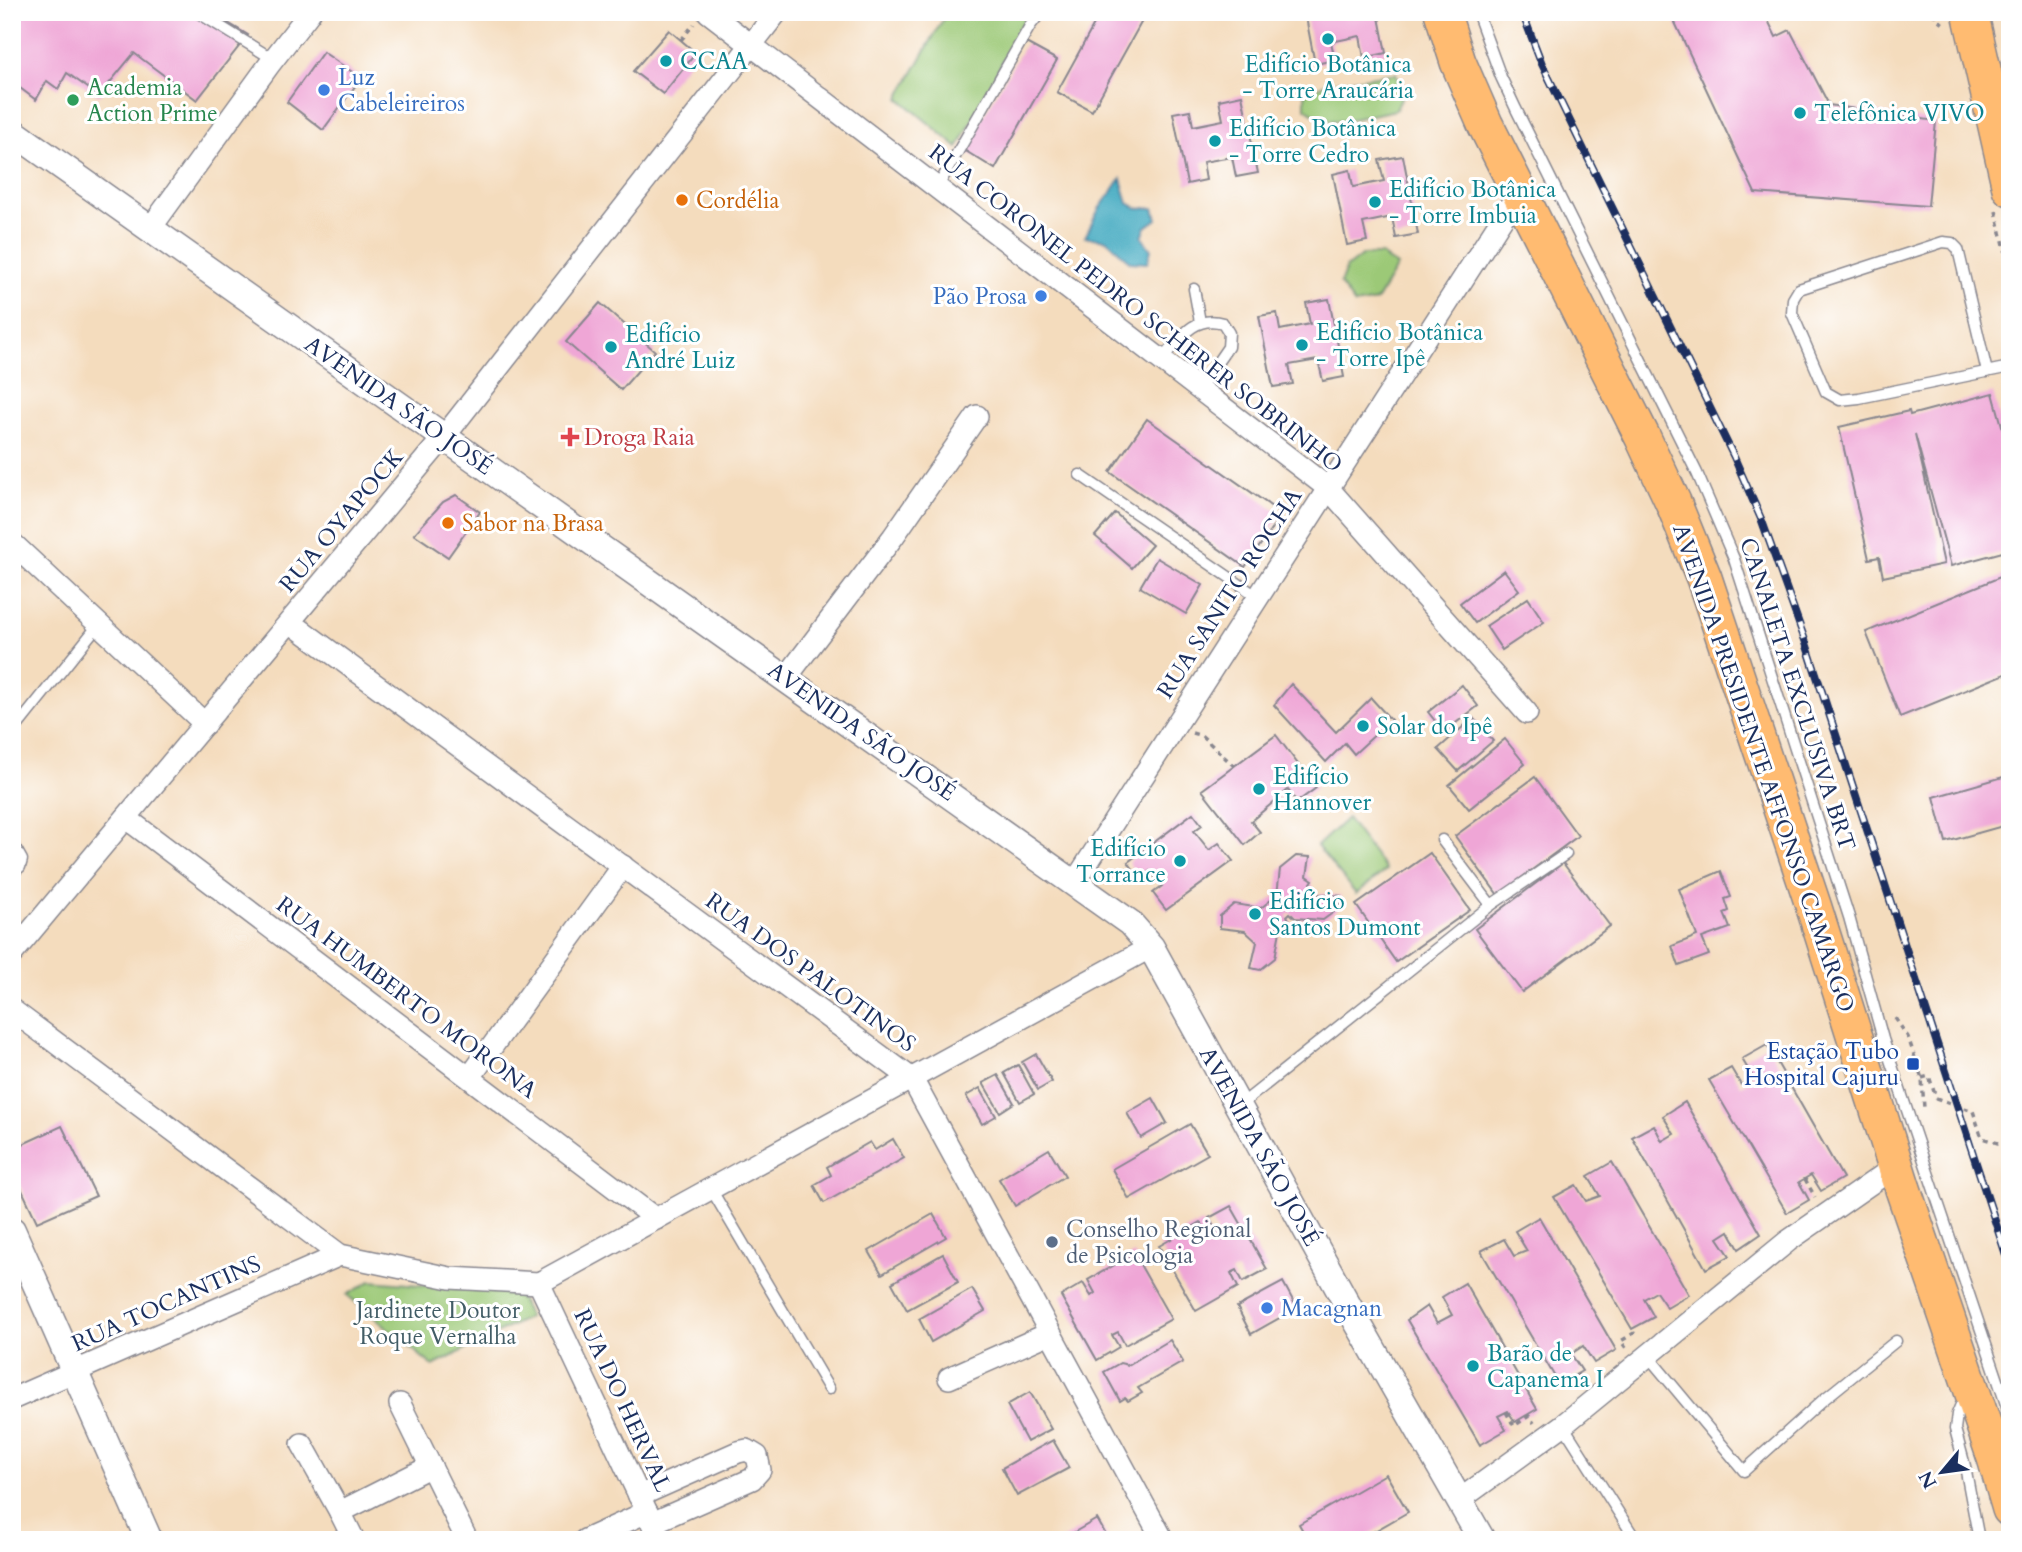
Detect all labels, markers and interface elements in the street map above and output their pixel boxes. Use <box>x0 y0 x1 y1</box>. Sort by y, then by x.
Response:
marker: Edifício Botânica - Torre Araucária <box>1320 31 1336 47</box>
place label: CCAA <box>680 46 749 77</box>
place label: Edifício Botânica - Torre Araucária <box>1242 49 1414 106</box>
marker: CCAA <box>658 53 674 69</box>
place label: Luz Cabeleireiros <box>338 62 465 119</box>
place label: Academia Action Prime <box>87 72 218 129</box>
marker: Luz Cabeleireiros <box>316 82 332 98</box>
marker: Academia Action Prime <box>65 92 81 108</box>
place label: Telefônica VIVO <box>1814 98 1985 129</box>
marker: Telefônica VIVO <box>1792 105 1808 121</box>
place label: Edifício Botânica - Torre Cedro <box>1229 113 1396 170</box>
marker: Edifício Botânica - Torre Cedro <box>1207 133 1223 149</box>
street label: RUA CORONEL PEDRO SCHERER SOBRINHO <box>922 137 1349 480</box>
place label: Edifício Botânica - Torre Imbuia <box>1389 174 1556 231</box>
place label: Cordélia <box>696 185 779 216</box>
marker: Cordélia <box>674 192 690 208</box>
marker: Edifício Botânica - Torre Imbuia <box>1367 194 1383 210</box>
place label: Pão Prosa <box>933 281 1027 312</box>
marker: Pão Prosa <box>1033 288 1049 304</box>
place label: Edifício Botânica - Torre Ipê <box>1316 317 1483 374</box>
place label: Edifício André Luiz <box>625 319 735 376</box>
street label: AVENIDA SÃO JOSÉ <box>298 328 500 482</box>
marker: Edifício Botânica - Torre Ipê <box>1294 337 1310 353</box>
marker: Edifício André Luiz <box>603 339 619 355</box>
place label: Droga Raia <box>584 422 695 453</box>
marker: Droga Raia <box>562 429 578 445</box>
street label: RUA OYAPOCK <box>272 441 411 599</box>
street label: RUA SANITO ROCHA <box>1150 482 1309 704</box>
place label: Sabor na Brasa <box>462 508 604 539</box>
marker: Sabor na Brasa <box>440 515 456 531</box>
street label: AVENIDA PRESIDENTE AFFONSO CAMARGO <box>1665 520 1862 1017</box>
street label: CANALETA EXCLUSIVA BRT <box>1732 534 1863 855</box>
street label: AVENIDA SÃO JOSÉ <box>761 654 963 808</box>
place label: Solar do Ipê <box>1377 711 1493 742</box>
marker: Solar do Ipê <box>1355 718 1371 734</box>
place label: Edifício Hannover <box>1273 761 1372 818</box>
marker: Edifício Hannover <box>1251 781 1267 797</box>
place label: Edifício Torrance <box>1076 833 1166 890</box>
marker: Edifício Torrance <box>1172 853 1188 869</box>
street label: RUA DOS PALOTINOS <box>699 886 922 1059</box>
place label: Edifício Santos Dumont <box>1269 886 1421 943</box>
street label: RUA HUMBERTO MORONA <box>270 889 544 1106</box>
marker: Edifício Santos Dumont <box>1247 906 1263 922</box>
place label: Estação Tubo Hospital Cajuru <box>1744 1036 1899 1093</box>
street label: AVENIDA SÃO JOSÉ <box>1192 1041 1328 1251</box>
marker: Estação Tubo Hospital Cajuru <box>1905 1056 1921 1072</box>
place label: Conselho Regional de Psicologia <box>1066 1214 1251 1271</box>
marker: Conselho Regional de Psicologia <box>1044 1234 1060 1250</box>
street label: RUA TOCANTINS <box>67 1248 265 1359</box>
place label: Macagnan <box>1281 1293 1382 1324</box>
park label: Jardinete Doutor Roque Vernalha <box>353 1295 521 1352</box>
marker: Macagnan <box>1259 1300 1275 1316</box>
street label: RUA DO HERVAL <box>567 1304 679 1497</box>
place label: Barão de Capanema I <box>1487 1338 1604 1395</box>
marker: Barão de Capanema I <box>1465 1358 1481 1374</box>
north arrow <box>1906 1436 1976 1506</box>
text: N <box>1912 1466 1943 1493</box>

